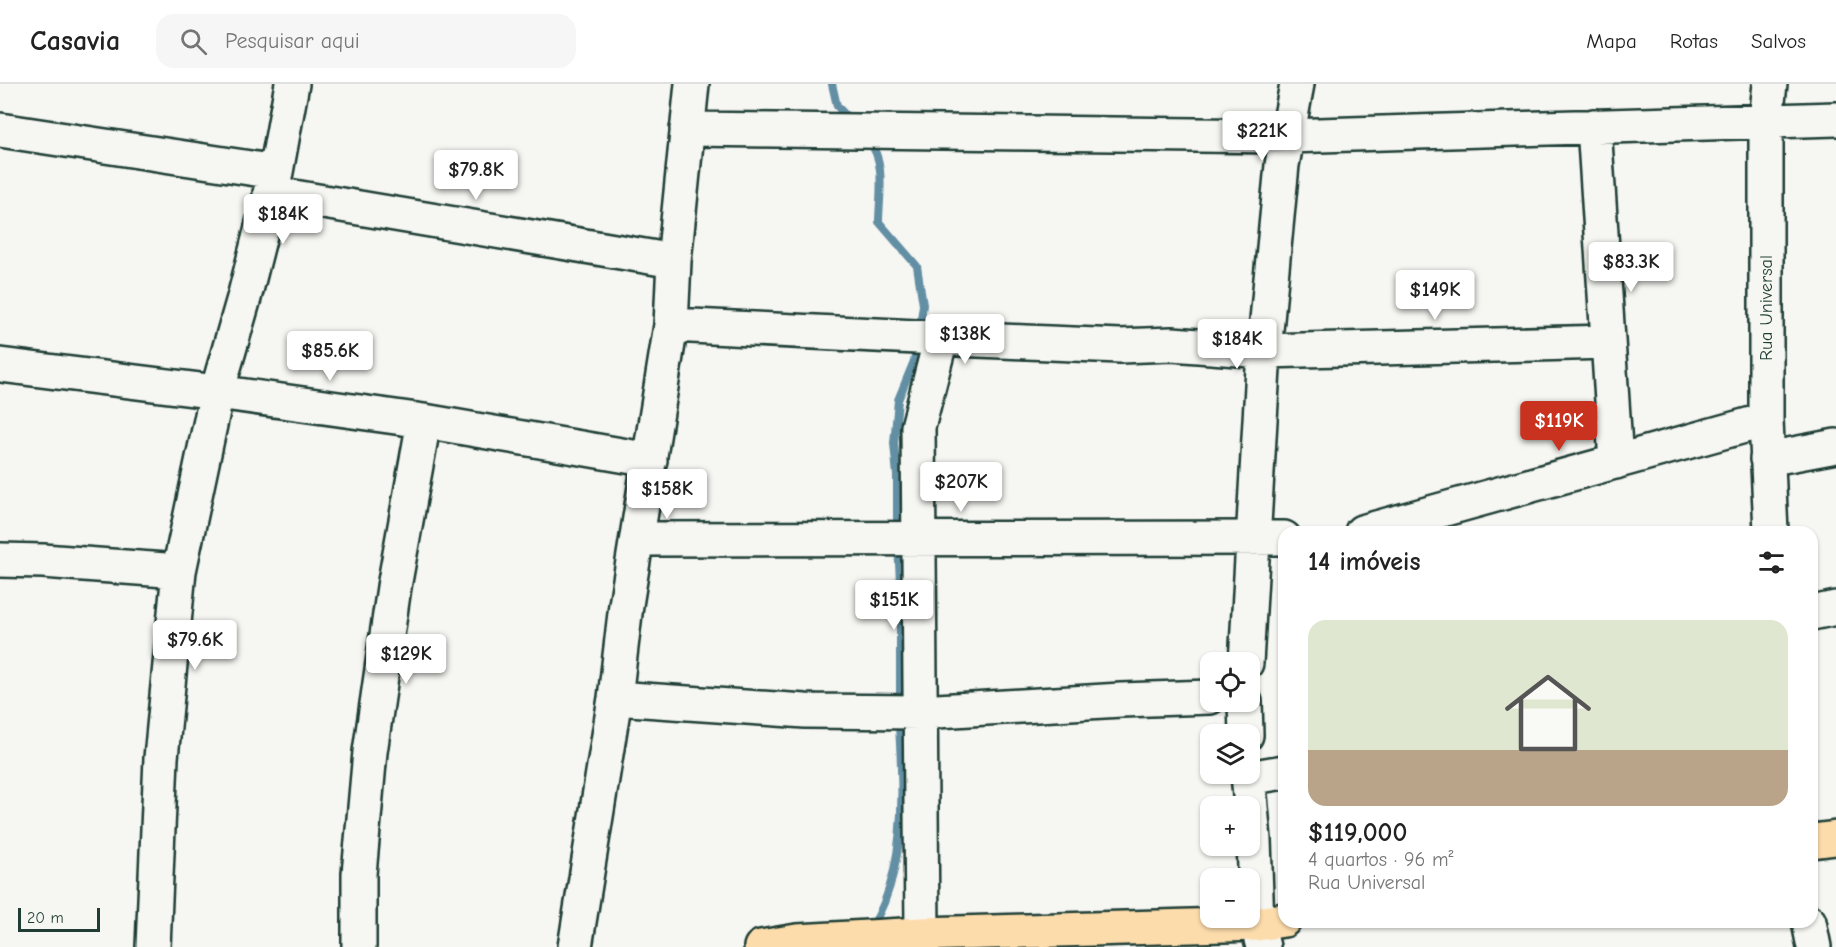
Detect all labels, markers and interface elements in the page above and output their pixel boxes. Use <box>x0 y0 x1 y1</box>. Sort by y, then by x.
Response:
search box <box>156 14 576 68</box>
text: Casavia <box>30 25 120 57</box>
icon: search <box>177 25 210 58</box>
text: Pesquisar aqui <box>225 28 360 54</box>
text: Mapa <box>1586 29 1637 53</box>
text: Rotas <box>1670 29 1718 53</box>
text: Salvos <box>1751 29 1806 53</box>
pin: $221K <box>1220 111 1304 162</box>
text: $221K <box>1236 119 1288 142</box>
pin: $79.8K <box>427 150 525 201</box>
text: $79.8K <box>448 158 504 181</box>
pin: $184K <box>241 194 325 245</box>
text: $184K <box>258 202 308 225</box>
pin: $83.3K <box>1582 242 1680 293</box>
text: $83.3K <box>1603 250 1659 273</box>
street label: Rua Universal <box>1756 255 1777 361</box>
pin: $149K <box>1393 270 1477 321</box>
text: $149K <box>1410 278 1460 301</box>
pin: $138K <box>923 314 1007 365</box>
pin: $184K <box>1195 319 1279 370</box>
text: $138K <box>939 322 991 345</box>
text: $184K <box>1212 327 1262 350</box>
pin: $85.6K <box>281 331 379 382</box>
text: $85.6K <box>301 339 359 362</box>
pin: $119K <box>1517 401 1601 452</box>
text: $119K <box>1534 409 1584 432</box>
pin: $207K <box>919 462 1003 513</box>
pin: $158K <box>625 469 709 520</box>
text: $207K <box>934 470 988 493</box>
text: $158K <box>641 477 693 500</box>
icon: filters <box>1755 546 1788 579</box>
text: 14 imóveis <box>1308 547 1420 577</box>
pin: $151K <box>852 580 936 631</box>
text: $151K <box>869 588 919 611</box>
pin: $79.6K <box>146 620 244 671</box>
text: $79.6K <box>167 628 223 651</box>
pin: $129K <box>364 634 448 685</box>
text: $129K <box>380 642 432 665</box>
map controls <box>1200 652 1260 928</box>
button: locate <box>1200 652 1260 712</box>
icon: home <box>1494 659 1602 767</box>
button: layers <box>1200 724 1260 784</box>
button: + <box>1200 796 1260 856</box>
text: $119,000 <box>1308 818 1407 848</box>
text: 4 quartos · 96 m² <box>1308 848 1454 871</box>
button: − <box>1200 868 1260 928</box>
text: Rua Universal <box>1308 871 1425 894</box>
scale bar <box>18 905 100 932</box>
text: 20 m <box>27 909 64 927</box>

